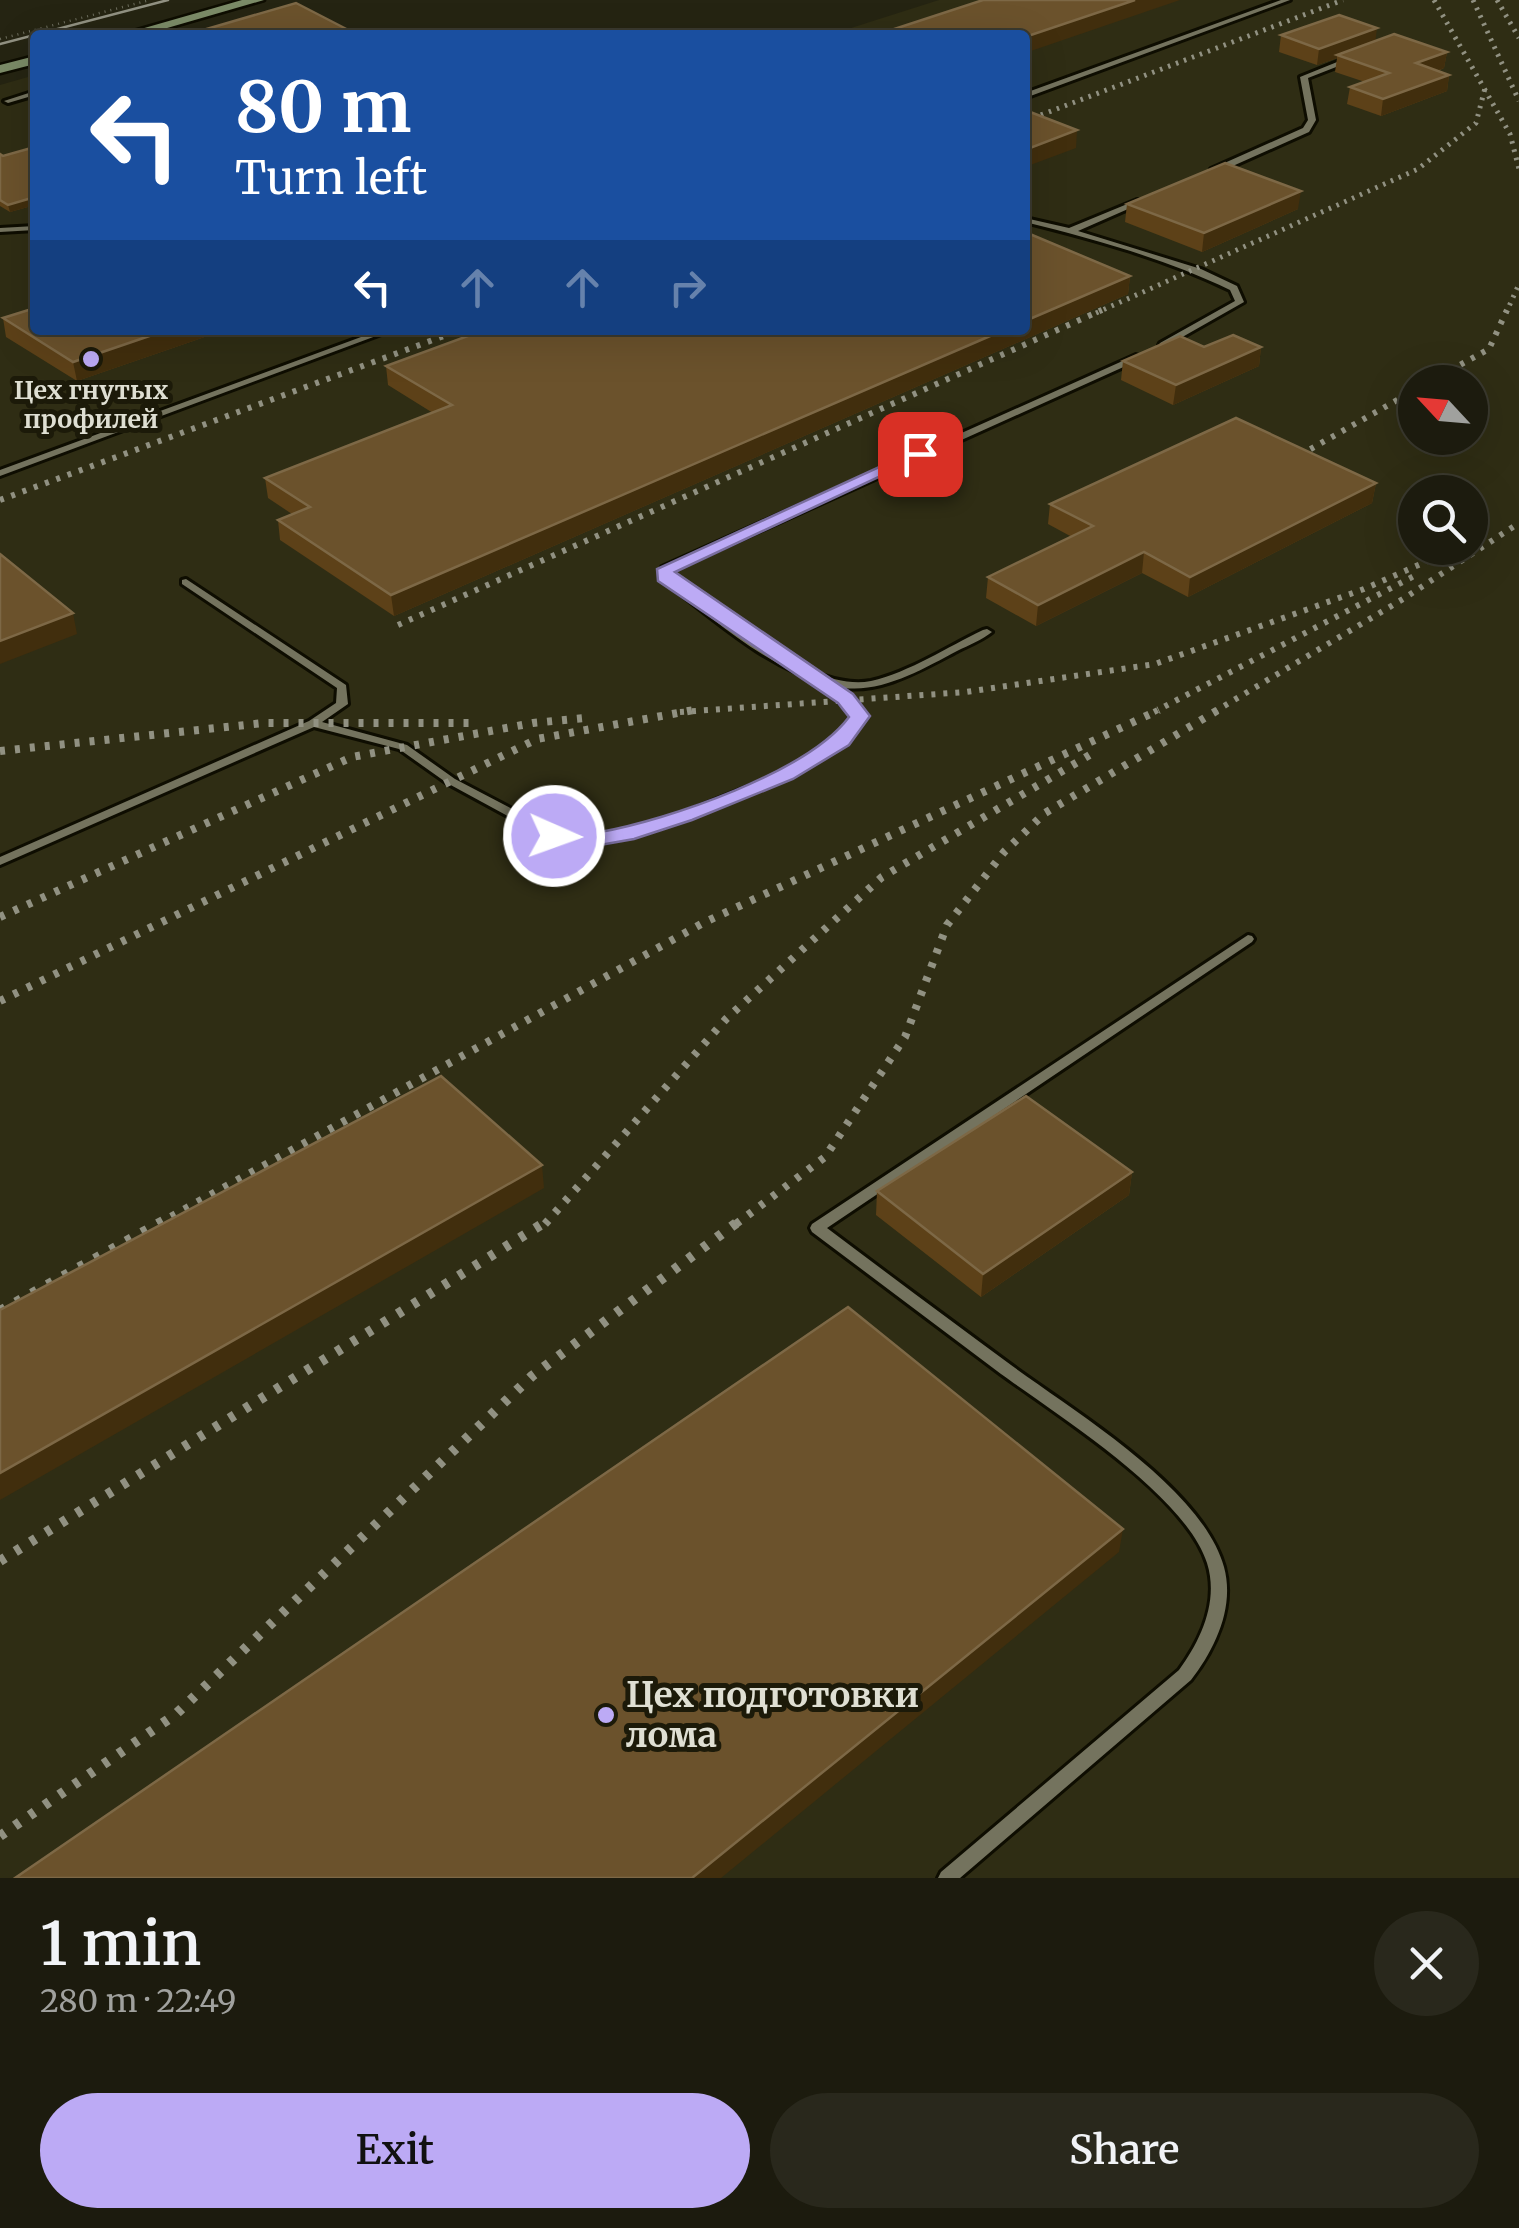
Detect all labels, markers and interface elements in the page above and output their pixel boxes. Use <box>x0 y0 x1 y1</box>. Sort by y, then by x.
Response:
text: 80 m <box>235 63 411 151</box>
icon: left <box>70 70 200 200</box>
text: Turn left <box>235 150 427 206</box>
icon: left <box>345 260 400 315</box>
icon: ahead <box>450 260 505 315</box>
icon: ahead <box>555 260 610 315</box>
icon: right <box>660 260 715 315</box>
marker: Цех гнутых профилей <box>80 348 102 370</box>
north arrow <box>1398 365 1488 455</box>
map controls <box>1398 365 1488 565</box>
place label: Цех гнутых профилей <box>14 374 169 435</box>
pin <box>878 412 963 497</box>
icon: arrive <box>893 427 948 482</box>
button: search <box>1398 475 1488 565</box>
position arrow <box>502 784 606 888</box>
place label: Цех подготовки лома <box>626 1673 919 1757</box>
marker: Цех подготовки лома <box>595 1704 617 1726</box>
text: 1 min <box>40 1906 201 1981</box>
button: close <box>1374 1911 1479 2016</box>
text: 280 m · 22:49 <box>40 1981 236 2021</box>
button: Exit <box>40 2093 750 2208</box>
button: Share <box>770 2093 1479 2208</box>

